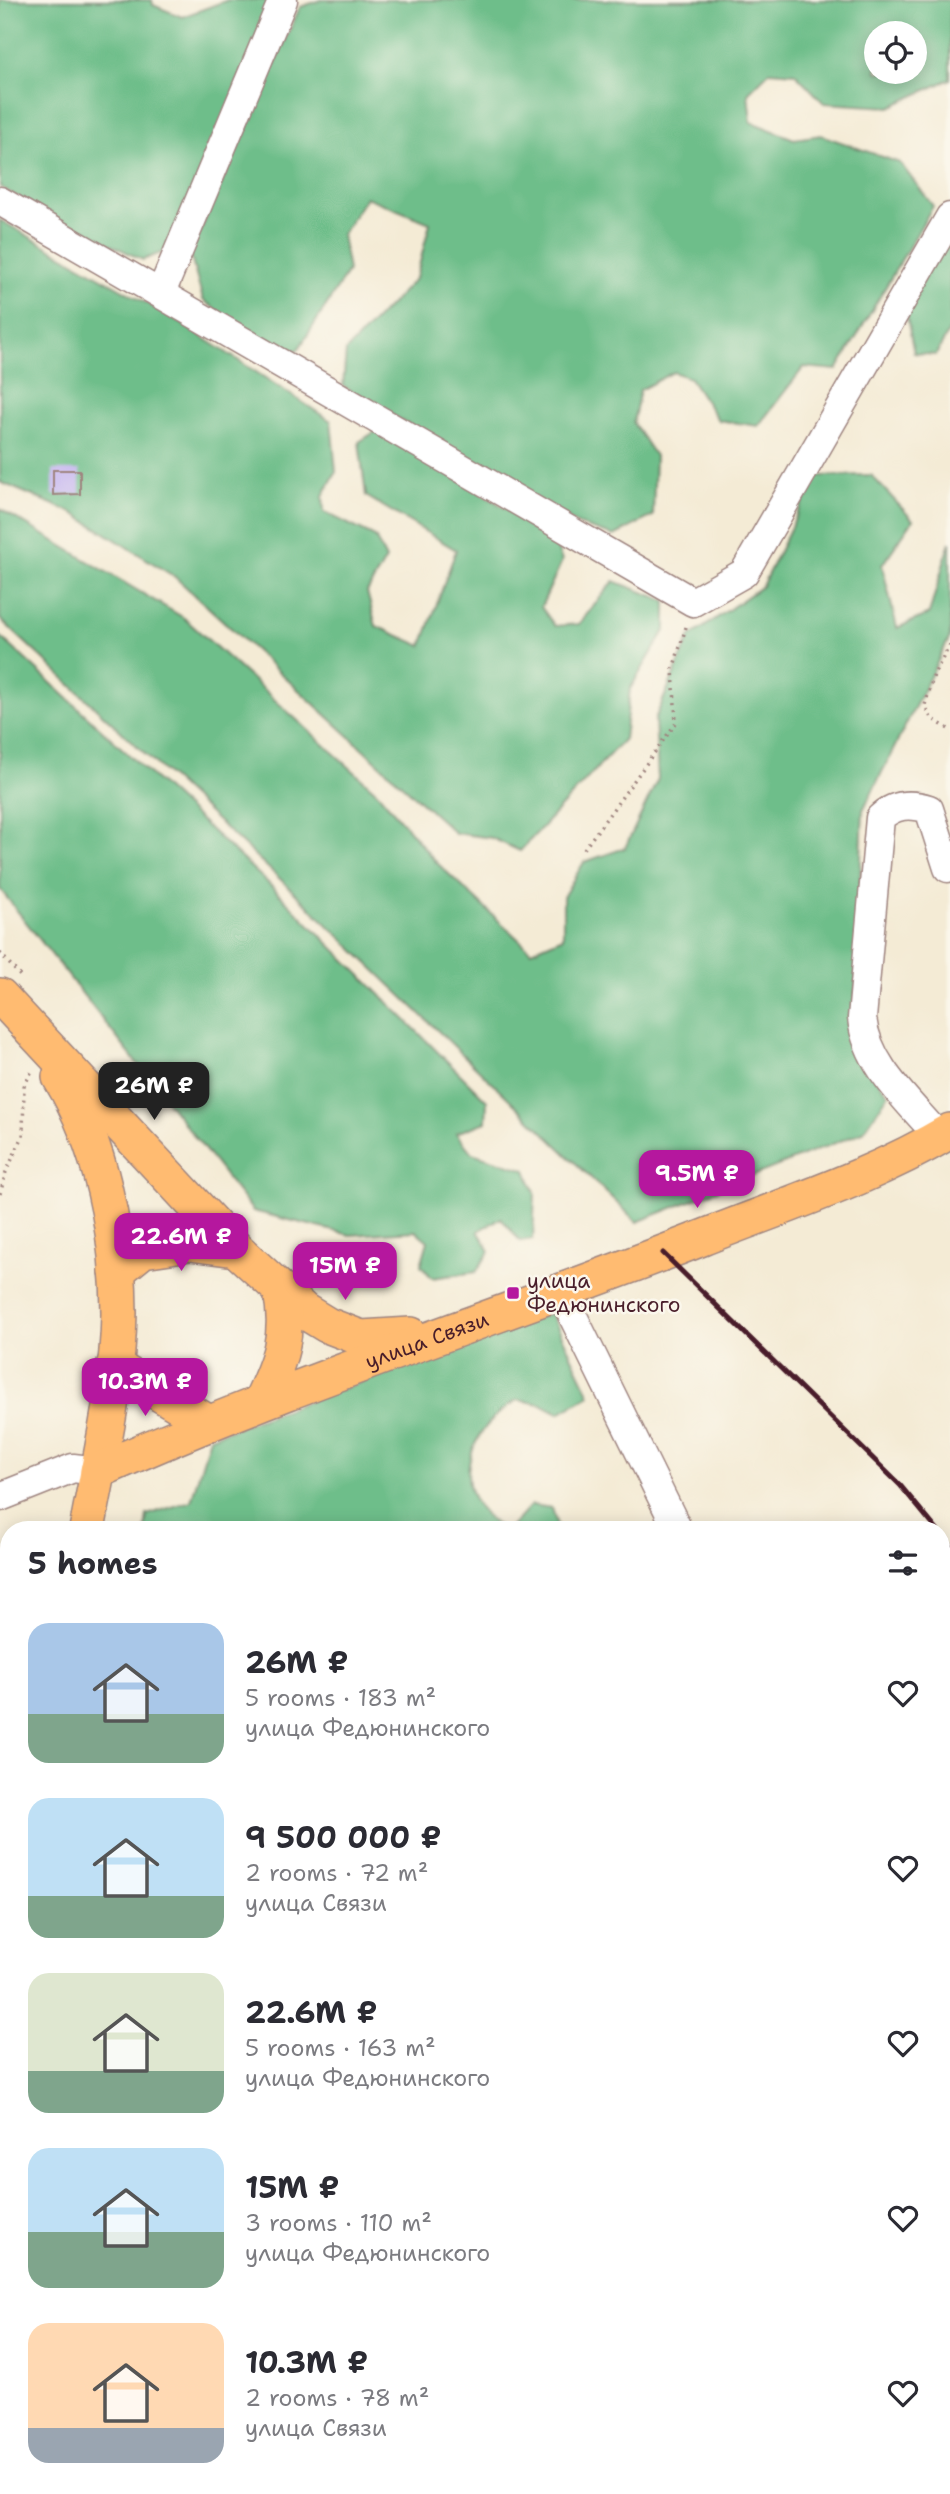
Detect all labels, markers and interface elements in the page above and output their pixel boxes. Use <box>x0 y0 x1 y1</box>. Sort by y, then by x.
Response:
map controls <box>864 21 927 84</box>
button: locate <box>864 21 927 84</box>
pin: 26M ₽ <box>105 1062 203 1122</box>
text: 26M ₽ <box>114 1070 194 1100</box>
pin: 9.5M ₽ <box>640 1150 754 1210</box>
text: 9.5M ₽ <box>655 1158 739 1188</box>
pin: 22.6M ₽ <box>116 1214 246 1273</box>
text: 22.6M ₽ <box>130 1221 232 1251</box>
pin: 15M ₽ <box>296 1242 394 1302</box>
text: 15M ₽ <box>309 1250 381 1280</box>
place label: улица Федюнинского <box>527 1267 680 1319</box>
marker: улица Федюнинского <box>505 1285 521 1301</box>
street label: улица Связи <box>361 1305 493 1376</box>
pin: 10.3M ₽ <box>80 1358 210 1418</box>
text: 10.3M ₽ <box>98 1366 192 1396</box>
text: 5 homes <box>28 1543 158 1584</box>
icon: filters <box>884 1544 922 1582</box>
text: 26M ₽ <box>245 1642 348 1683</box>
icon: home <box>84 1651 168 1735</box>
icon: heart <box>884 1674 922 1712</box>
text: 5 rooms · 183 m² <box>245 1683 436 1713</box>
text: улица Федюнинского <box>245 1713 490 1743</box>
text: 9 500 000 ₽ <box>245 1817 441 1858</box>
icon: home <box>84 1826 168 1910</box>
icon: heart <box>884 1849 922 1887</box>
text: 2 rooms · 72 m² <box>245 1858 428 1888</box>
text: улица Связи <box>245 1888 387 1918</box>
text: 22.6M ₽ <box>245 1992 377 2033</box>
icon: home <box>84 2001 168 2085</box>
icon: heart <box>884 2024 922 2062</box>
text: 5 rooms · 163 m² <box>245 2033 436 2063</box>
text: улица Федюнинского <box>245 2063 490 2093</box>
text: 15M ₽ <box>245 2167 339 2208</box>
icon: home <box>84 2176 168 2260</box>
icon: heart <box>884 2199 922 2237</box>
text: 3 rooms · 110 m² <box>245 2208 432 2238</box>
text: улица Федюнинского <box>245 2238 490 2268</box>
text: 10.3M ₽ <box>245 2342 368 2383</box>
icon: home <box>84 2351 168 2435</box>
icon: heart <box>884 2374 922 2412</box>
text: 2 rooms · 78 m² <box>245 2383 429 2413</box>
text: улица Связи <box>245 2413 387 2443</box>

